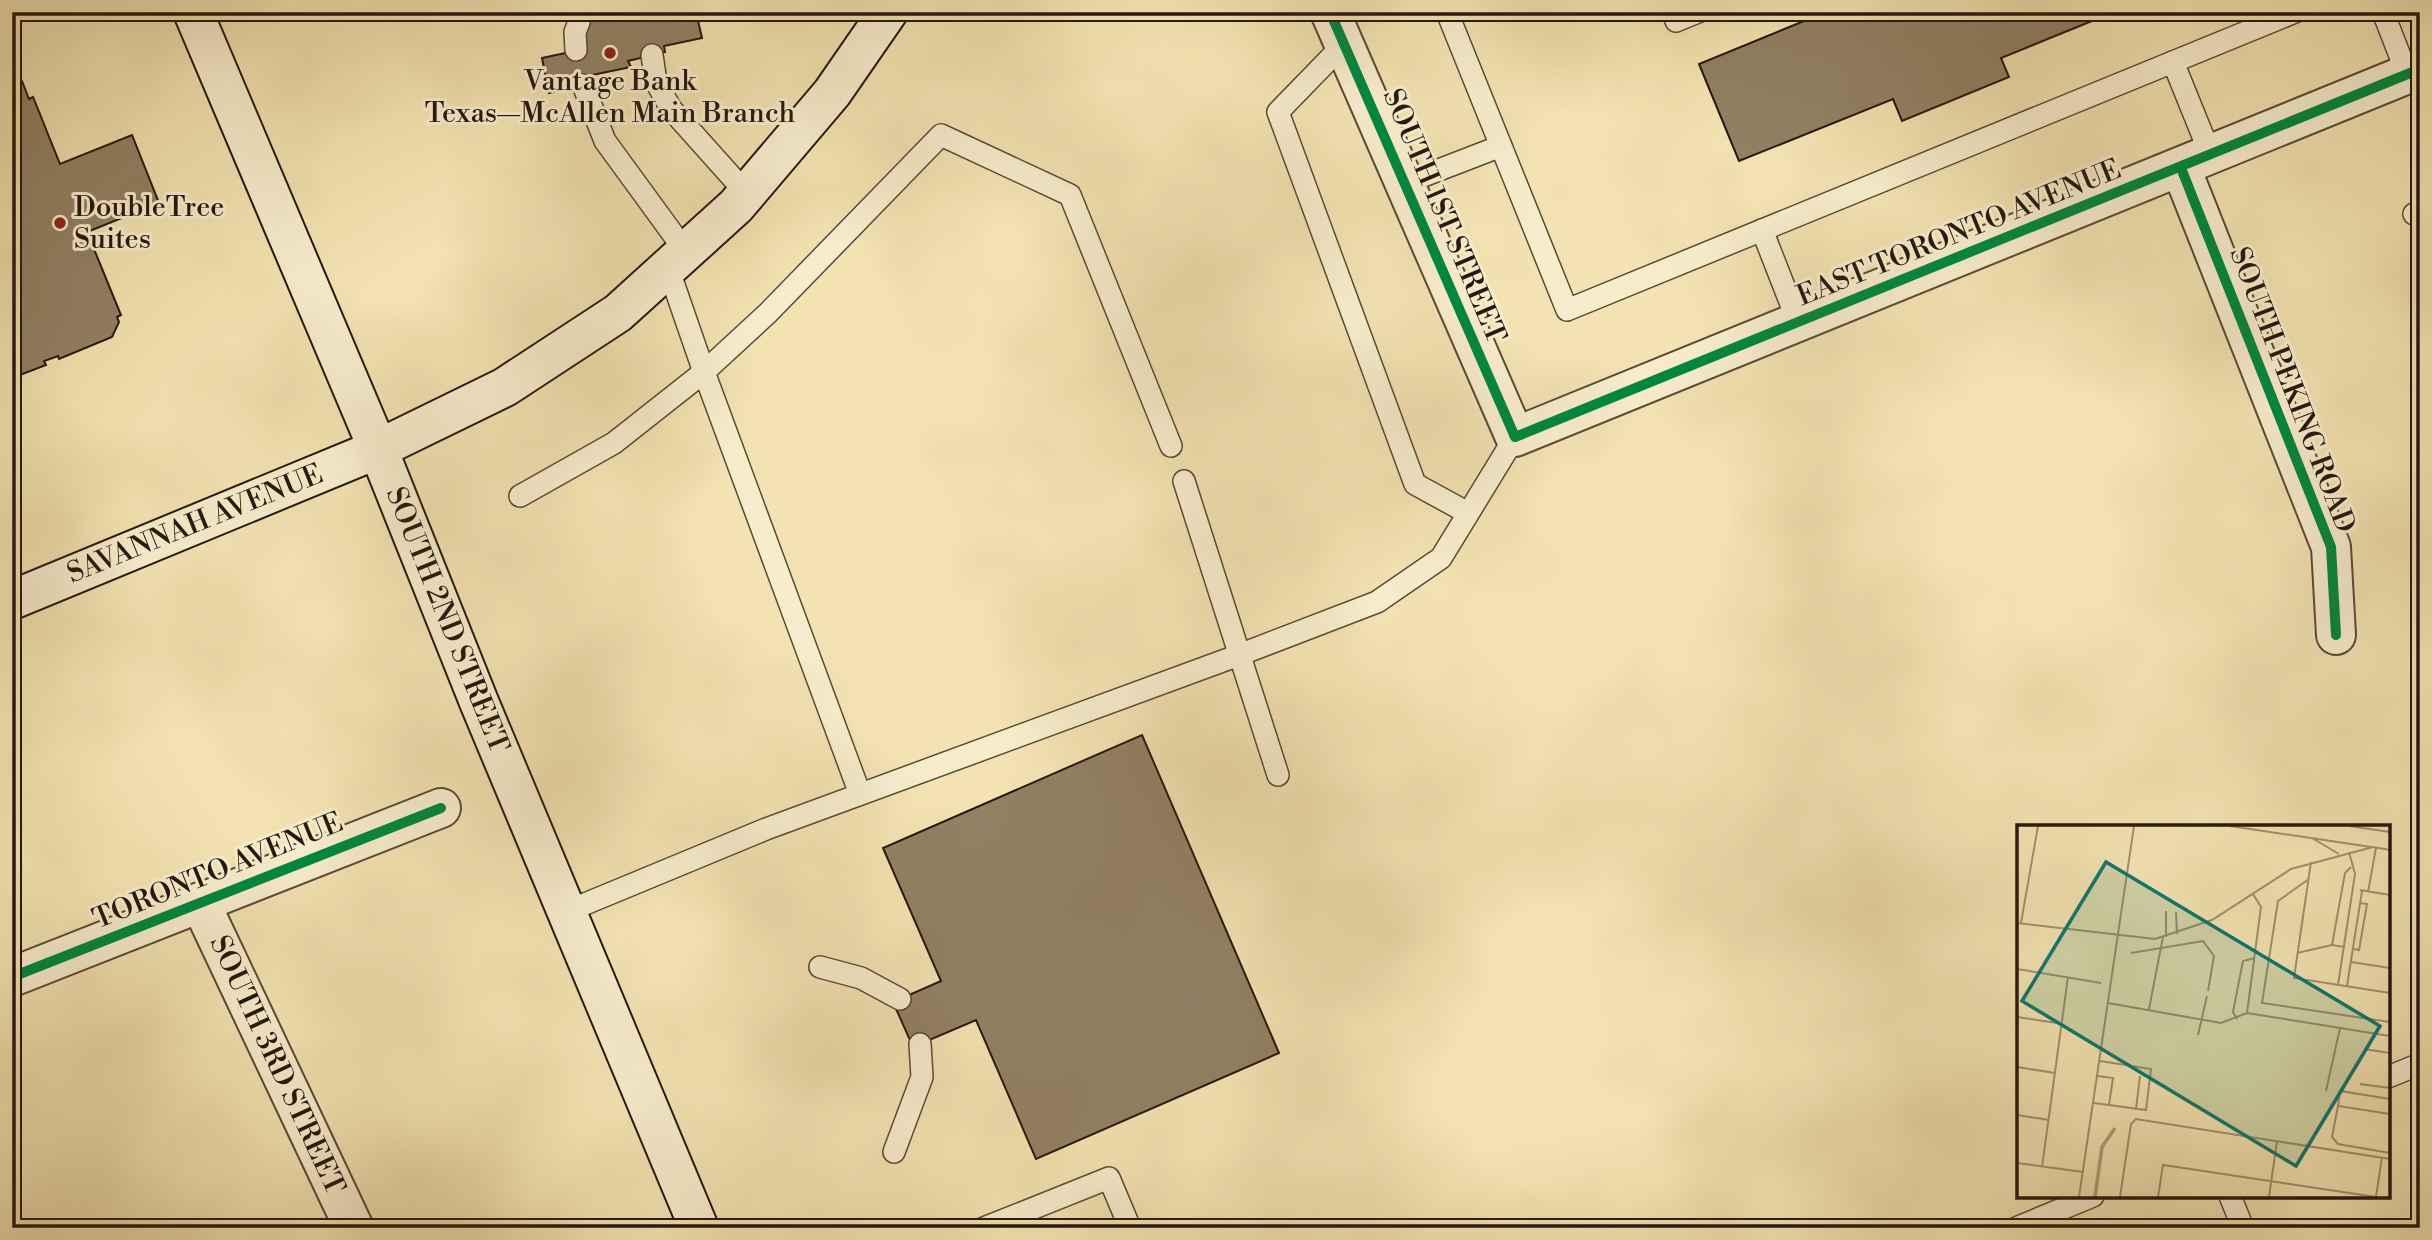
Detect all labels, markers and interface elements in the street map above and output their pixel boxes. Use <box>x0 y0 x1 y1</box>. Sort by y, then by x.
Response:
marker: Vantage Bank Texas—McAllen Main Branch <box>602 45 618 61</box>
place label: Vantage Bank Texas—McAllen Main Branch <box>425 64 796 131</box>
street label: SOUTH 1ST STREET <box>1375 84 1513 348</box>
street label: EAST TORONTO AVENUE <box>1792 152 2126 314</box>
place label: DoubleTree Suites <box>74 190 225 257</box>
marker: DoubleTree Suites <box>52 215 68 231</box>
street label: SOUTH PEKING ROAD <box>2221 242 2363 538</box>
street label: SAVANNAH AVENUE <box>62 457 328 591</box>
street label: SOUTH 2ND STREET <box>378 482 516 758</box>
street label: TORONTO AVENUE <box>88 805 348 937</box>
inset map <box>2017 825 2390 1198</box>
street label: SOUTH 3RD STREET <box>202 930 352 1200</box>

